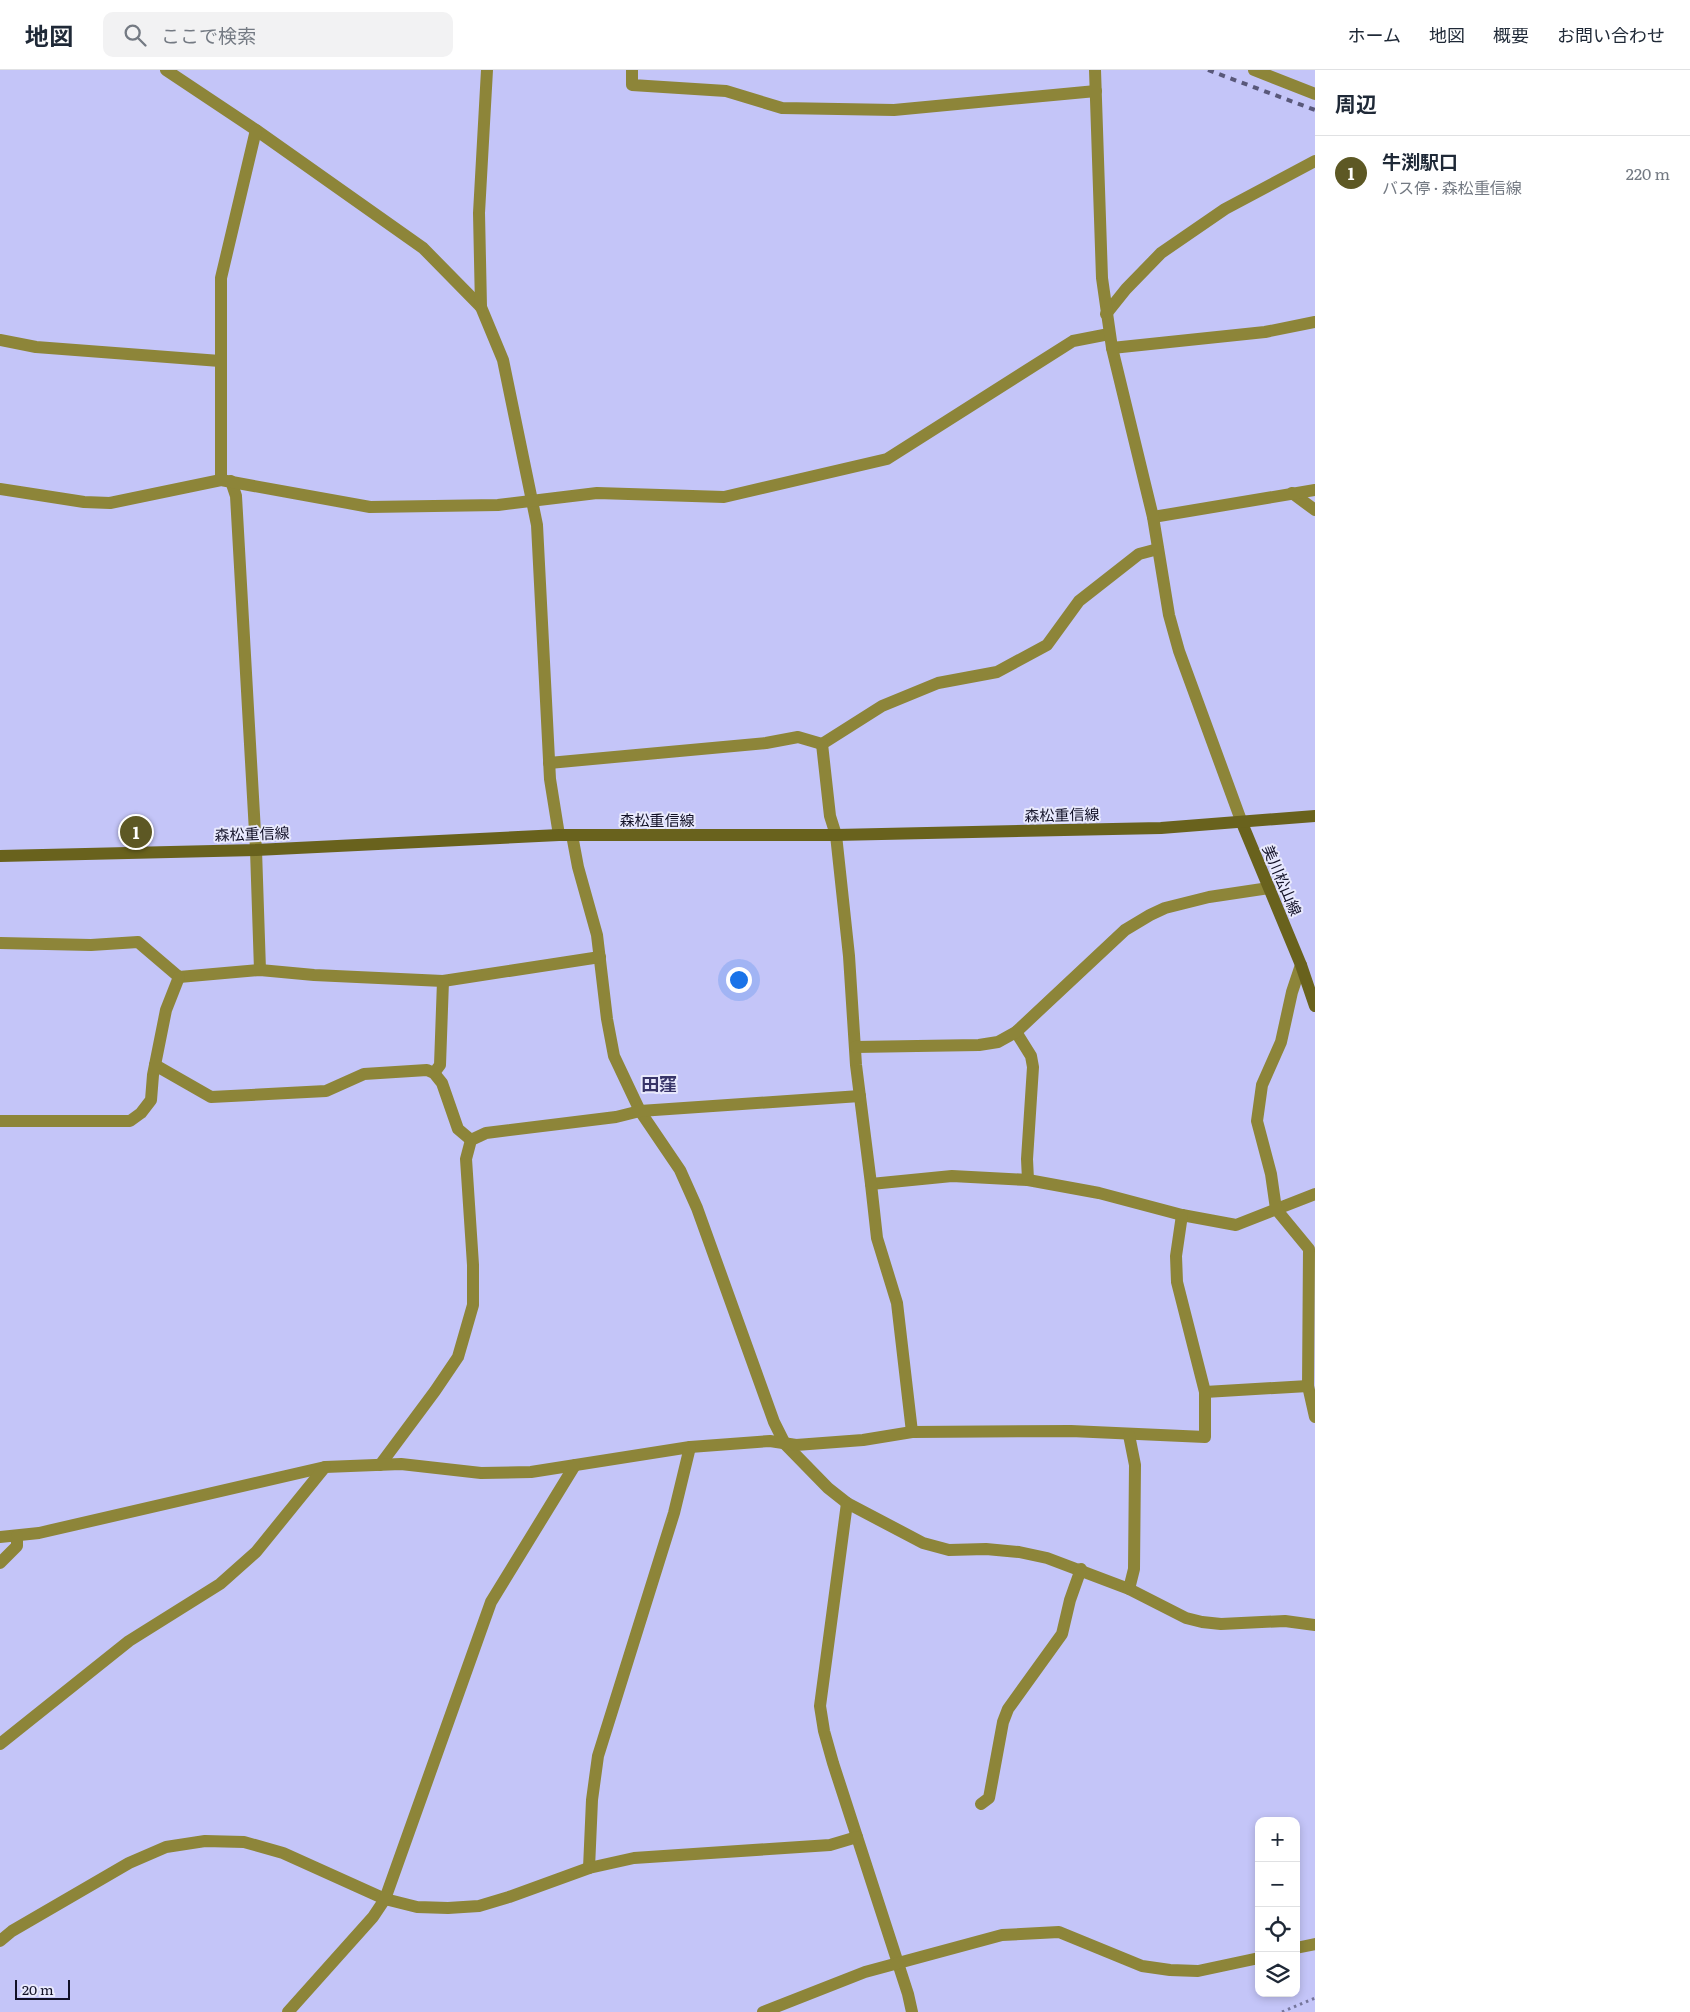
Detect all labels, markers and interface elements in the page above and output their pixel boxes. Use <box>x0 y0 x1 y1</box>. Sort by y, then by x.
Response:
search box <box>103 12 453 57</box>
text: 地図 <box>25 17 73 52</box>
icon: search <box>121 21 149 49</box>
text: ここで検索 <box>161 21 256 49</box>
text: ホーム <box>1348 21 1401 48</box>
text: 地図 <box>1429 21 1465 48</box>
text: 概要 <box>1493 21 1529 48</box>
text: お問い合わせ <box>1557 21 1665 48</box>
text: 周辺 <box>1335 87 1377 118</box>
text: 牛渕駅口 <box>1382 147 1458 175</box>
text: 1 <box>1348 161 1354 185</box>
text: 220 m <box>1626 161 1670 185</box>
text: バス停 · 森松重信線 <box>1382 175 1522 199</box>
street label: 森松重信線 <box>1024 802 1100 826</box>
street label: 森松重信線 <box>619 808 695 831</box>
pin: 1 <box>120 813 152 851</box>
street label: 森松重信線 <box>214 820 290 846</box>
street label: 美川松山線 <box>1258 841 1308 919</box>
your location <box>726 967 752 993</box>
district label: 田窪 <box>641 1070 677 1097</box>
map controls <box>1255 1817 1300 1997</box>
button: + <box>1255 1817 1300 1862</box>
button: − <box>1255 1862 1300 1907</box>
button: locate <box>1255 1907 1300 1952</box>
button: layers <box>1255 1952 1300 1997</box>
scale bar <box>15 1977 70 2000</box>
text: 20 m <box>22 1979 54 1999</box>

